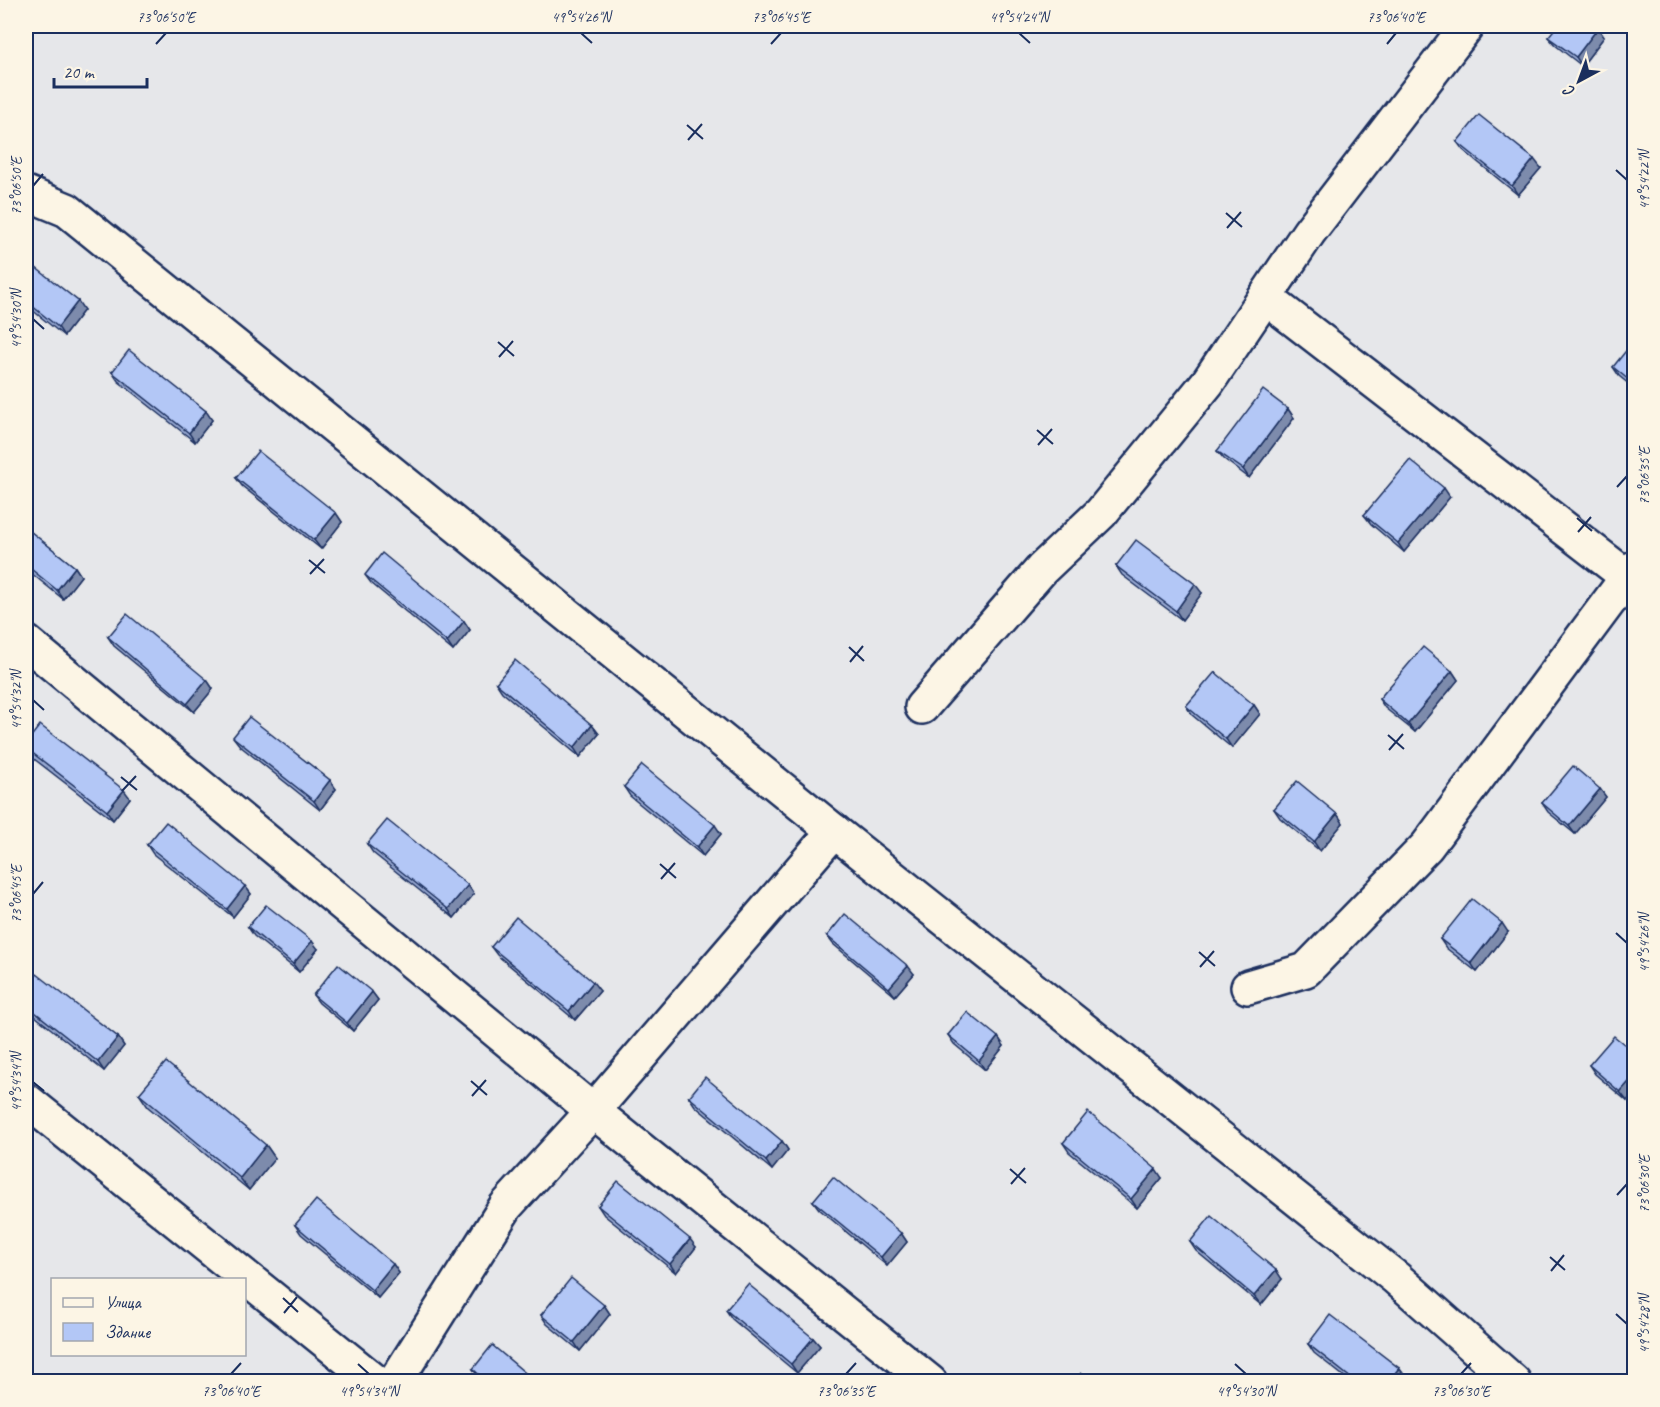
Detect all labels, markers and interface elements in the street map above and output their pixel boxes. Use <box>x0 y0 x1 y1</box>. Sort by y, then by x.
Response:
text: 73°06'50"E <box>137 8 197 27</box>
text: 49°54'26"N <box>551 8 614 27</box>
text: 73°06'45"E <box>752 8 812 27</box>
text: 49°54'24"N <box>989 8 1052 27</box>
text: 73°06'40"E <box>1367 8 1427 27</box>
scale bar <box>54 51 147 89</box>
north arrow <box>1549 51 1609 111</box>
text: 20 m <box>63 61 96 83</box>
text: С <box>1559 80 1579 102</box>
text: 49°54'22"N <box>1635 147 1654 210</box>
text: 73°06'50"E <box>7 155 26 215</box>
text: 49°54'30"N <box>7 286 26 349</box>
text: 73°06'35"E <box>1635 445 1654 505</box>
text: 49°54'32"N <box>7 667 26 730</box>
text: 73°06'45"E <box>7 863 26 923</box>
text: 49°54'26"N <box>1635 910 1654 973</box>
text: 49°54'34"N <box>7 1049 26 1112</box>
text: 73°06'30"E <box>1635 1153 1654 1213</box>
legend <box>51 1278 246 1356</box>
text: Улица <box>105 1291 142 1313</box>
text: 49°54'28"N <box>1635 1291 1654 1354</box>
text: Здание <box>105 1321 151 1343</box>
text: 73°06'40"E <box>202 1382 262 1401</box>
text: 49°54'34"N <box>339 1382 402 1401</box>
text: 73°06'35"E <box>817 1382 877 1401</box>
text: 49°54'30"N <box>1216 1382 1279 1401</box>
text: 73°06'30"E <box>1432 1382 1492 1401</box>

